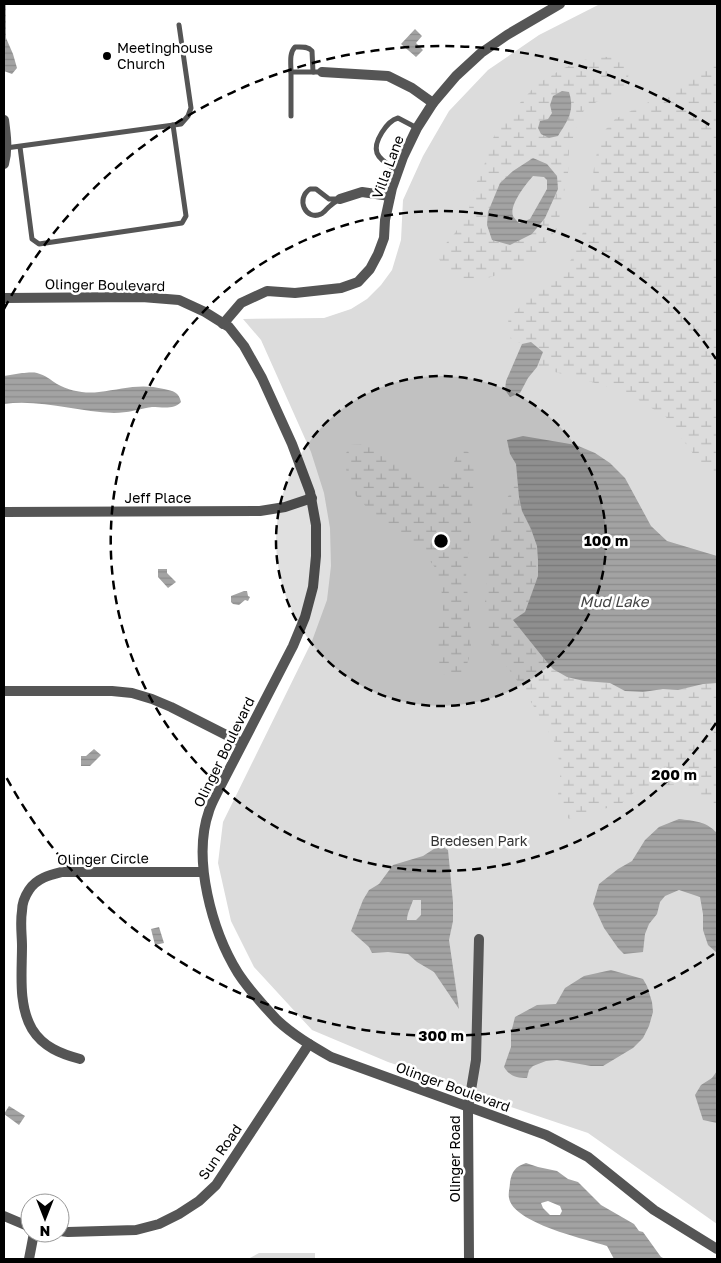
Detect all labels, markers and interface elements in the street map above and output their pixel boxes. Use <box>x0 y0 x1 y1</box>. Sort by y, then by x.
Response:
place label: Meetinghouse Church <box>117 39 213 72</box>
marker: Meetinghouse Church <box>101 50 113 62</box>
street label: Villa Lane <box>368 133 407 201</box>
street label: Olinger Boulevard <box>45 275 165 294</box>
street label: Jeff Place <box>125 489 191 506</box>
text: 100 m <box>584 531 628 549</box>
centre of rings <box>432 532 450 550</box>
water label: Mud Lake <box>579 592 650 610</box>
street label: Olinger Boulevard <box>189 694 258 810</box>
text: 200 m <box>651 765 697 783</box>
park label: Bredesen Park <box>430 832 528 849</box>
street label: Olinger Circle <box>57 849 149 868</box>
text: 300 m <box>418 1026 464 1044</box>
street label: Olinger Boulevard <box>394 1058 513 1115</box>
street label: Olinger Road <box>446 1115 463 1203</box>
street label: Sun Road <box>194 1121 245 1183</box>
north arrow <box>20 1193 70 1243</box>
text: N <box>40 1223 50 1240</box>

